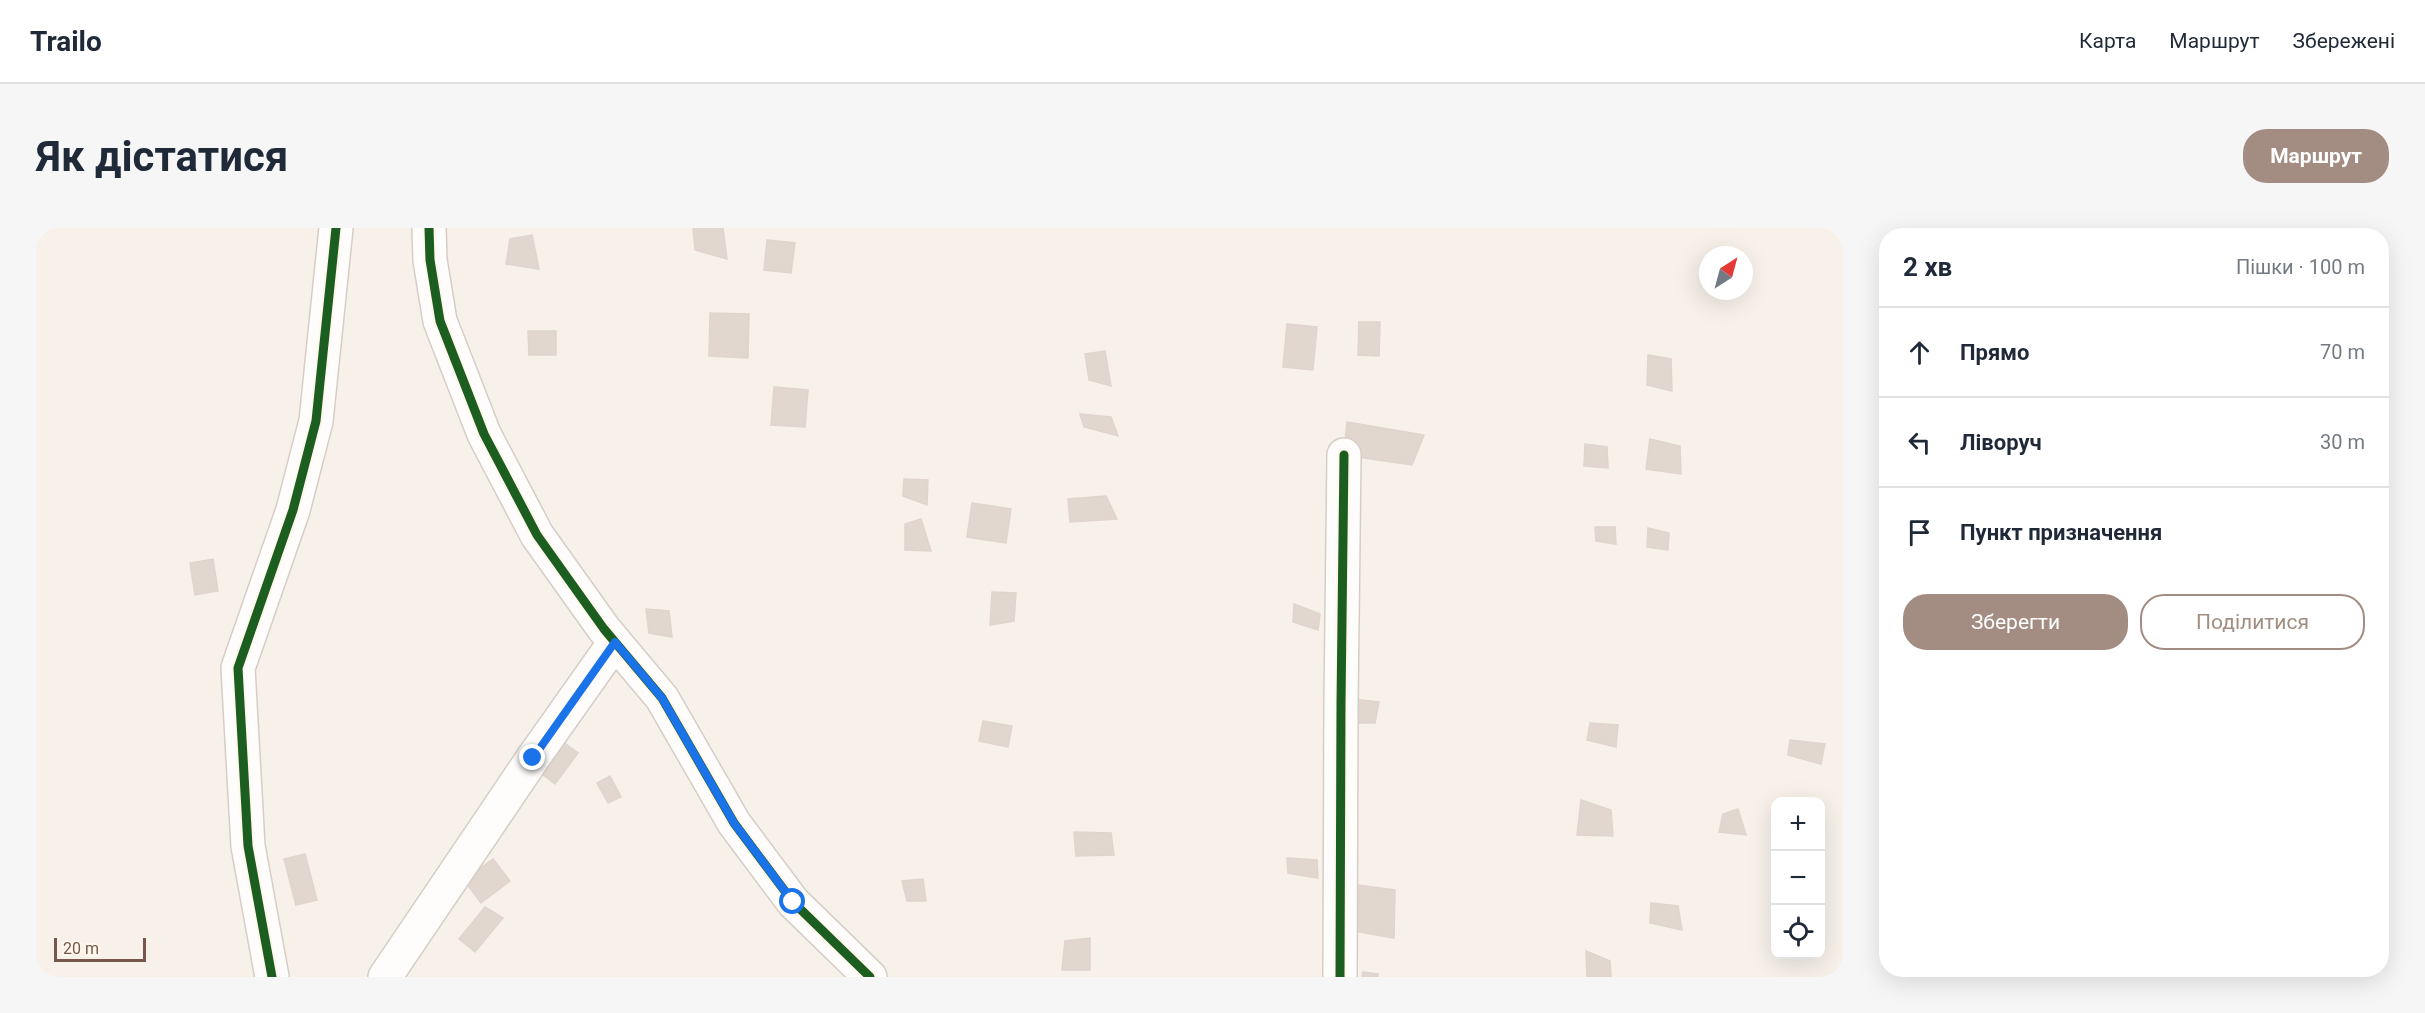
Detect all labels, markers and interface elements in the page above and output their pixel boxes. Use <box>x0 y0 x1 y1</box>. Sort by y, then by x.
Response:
text: Trailo <box>30 25 102 58</box>
text: Карта <box>2079 29 2136 53</box>
text: Маршрут <box>2169 29 2260 53</box>
text: Збережені <box>2293 29 2395 53</box>
button: Маршрут <box>2243 129 2389 183</box>
text: Як дістатися <box>36 132 288 181</box>
north arrow <box>1699 246 1753 300</box>
text: 2 хв <box>1903 252 1952 282</box>
text: Пішки · 100 m <box>2236 255 2365 279</box>
icon: ahead <box>1903 336 1936 369</box>
text: Прямо <box>1960 340 2029 365</box>
text: 70 m <box>2320 340 2365 364</box>
icon: left <box>1903 426 1936 459</box>
text: Ліворуч <box>1960 430 2042 455</box>
text: 30 m <box>2320 430 2365 454</box>
icon: arrive <box>1903 516 1936 549</box>
text: Пункт призначення <box>1960 520 2162 545</box>
button: Зберегти <box>1903 594 2128 650</box>
button: Поділитися <box>2140 594 2365 650</box>
route end <box>519 744 545 770</box>
map controls <box>1771 797 1825 959</box>
button: + <box>1771 797 1825 851</box>
button: − <box>1771 851 1825 905</box>
route start <box>779 888 805 914</box>
button: locate <box>1771 905 1825 959</box>
scale bar <box>54 935 146 962</box>
text: 20 m <box>63 939 99 958</box>

